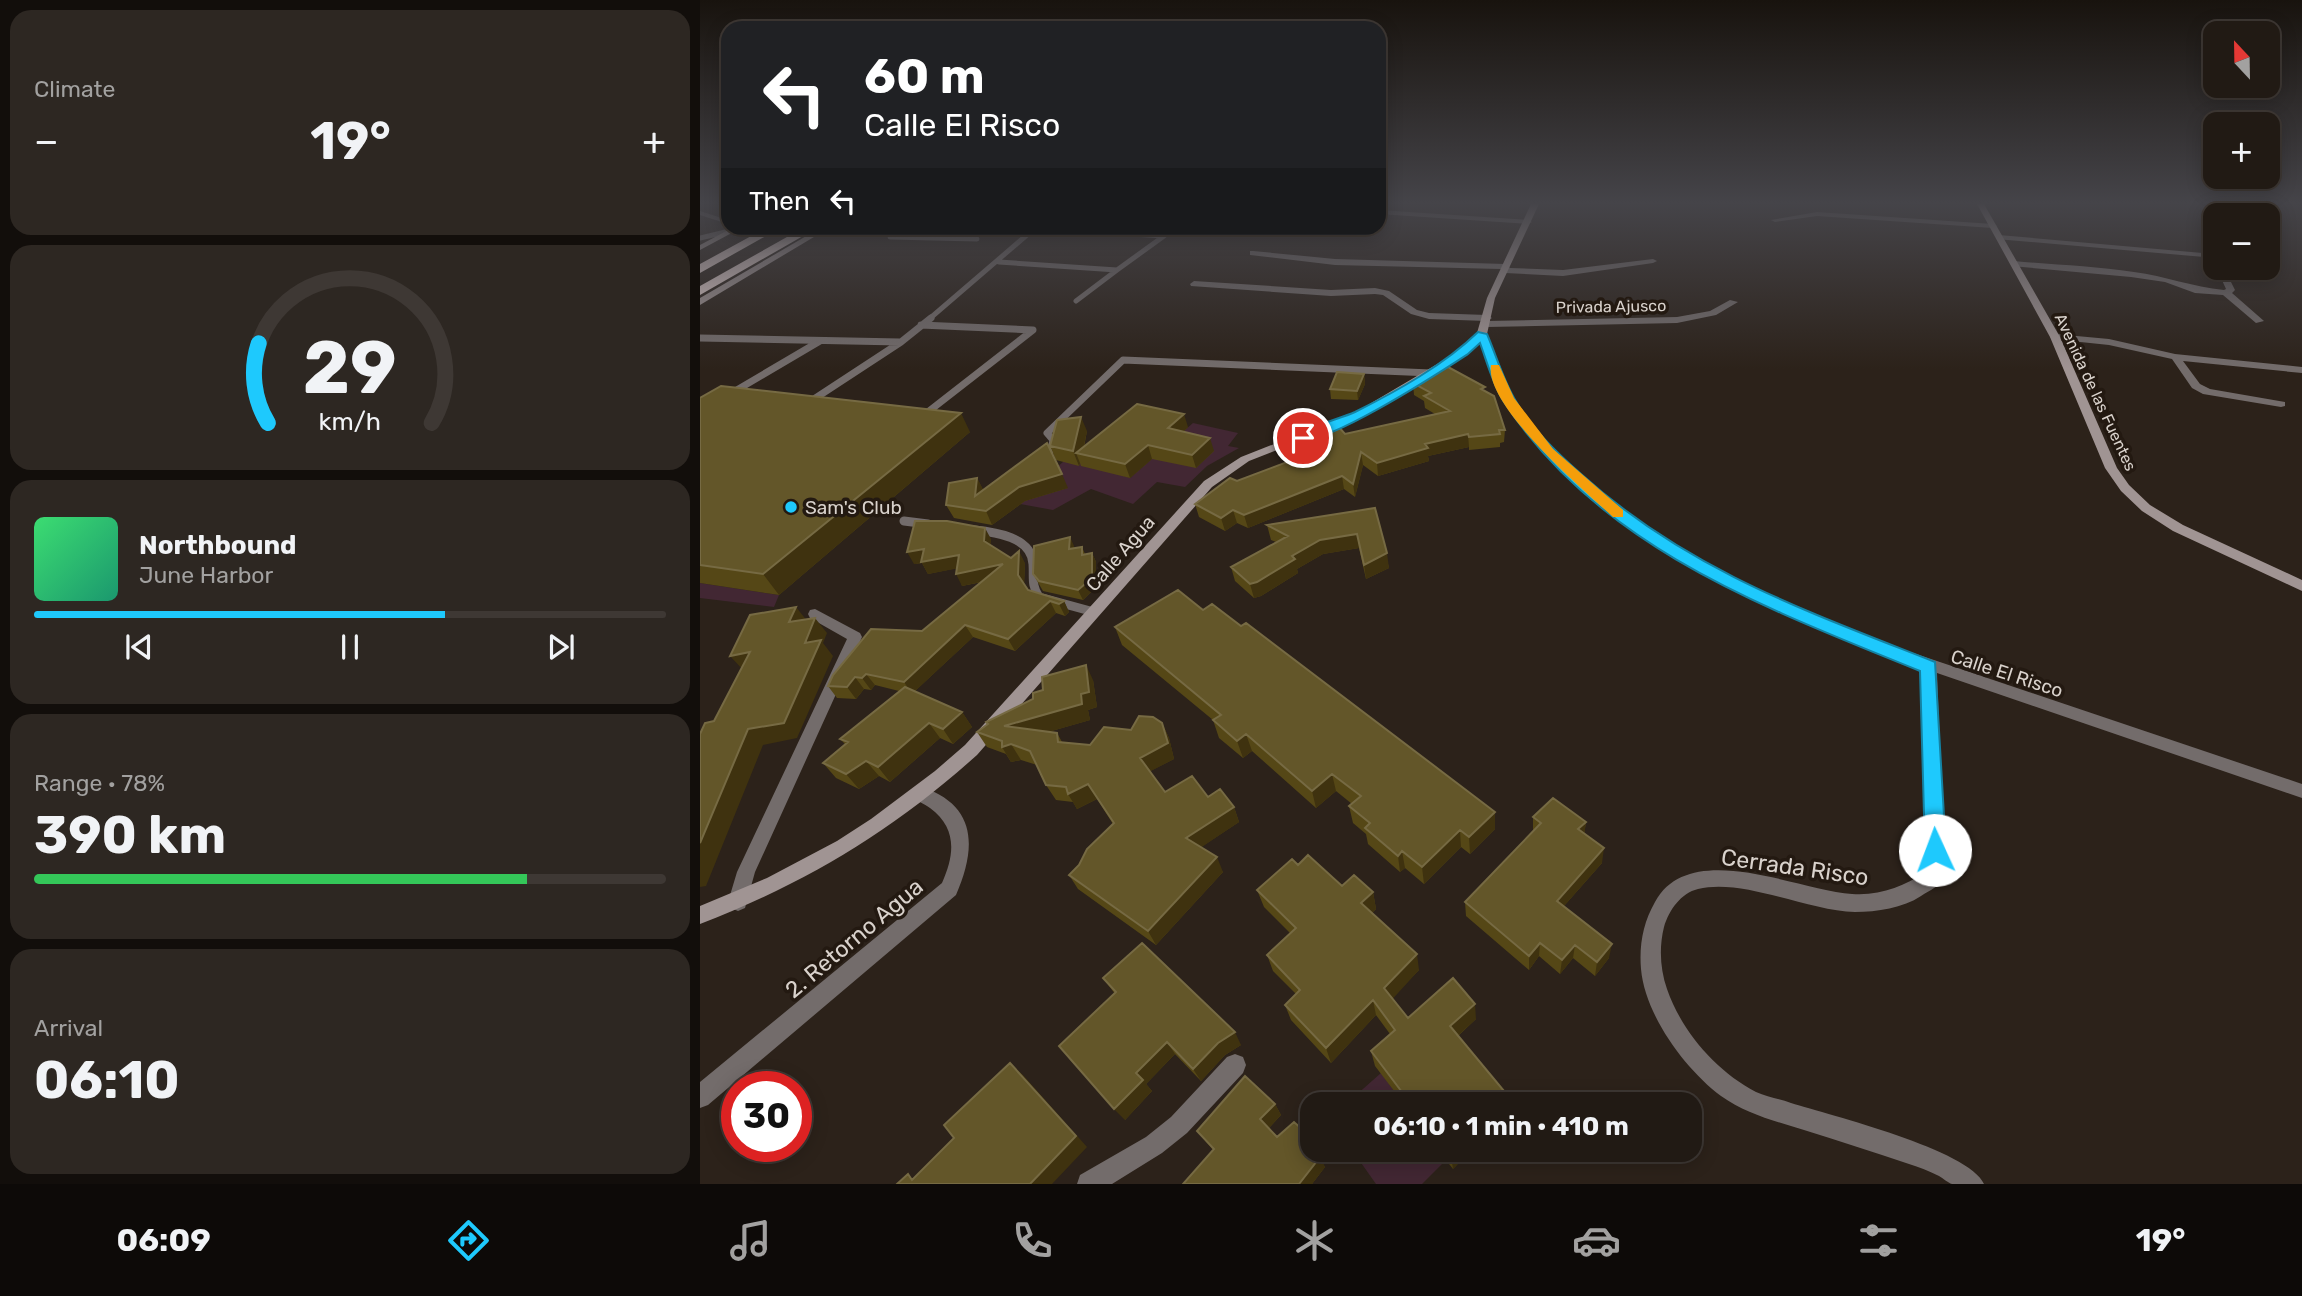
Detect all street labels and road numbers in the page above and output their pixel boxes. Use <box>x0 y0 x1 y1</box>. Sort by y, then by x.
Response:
street label: Privada Ajusco <box>1556 296 1666 317</box>
street label: Avenida de las Fuentes <box>2051 310 2140 474</box>
street label: Calle Agua <box>1081 511 1160 596</box>
street label: Calle El Risco <box>1948 645 2066 702</box>
street label: Cerrada Risco <box>1720 843 1870 891</box>
street label: 2. Retorno Agua <box>779 872 929 1004</box>

